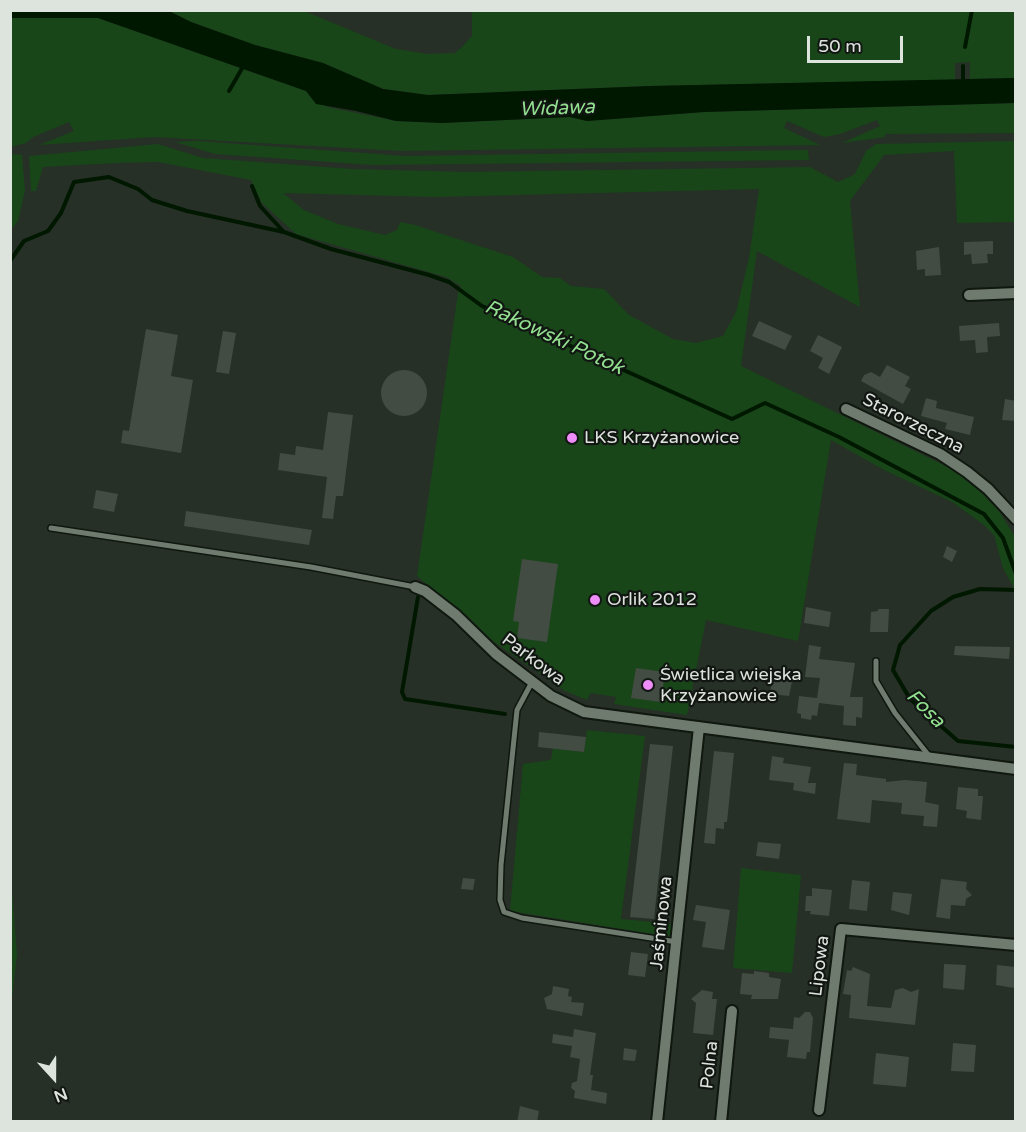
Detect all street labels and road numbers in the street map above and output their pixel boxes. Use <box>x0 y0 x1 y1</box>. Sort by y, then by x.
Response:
street label: Starorzeczna <box>859 389 967 459</box>
street label: Parkowa <box>497 629 569 691</box>
street label: Jaśminowa <box>646 875 678 971</box>
street label: Lipowa <box>806 934 834 998</box>
street label: Polna <box>697 1040 723 1090</box>

